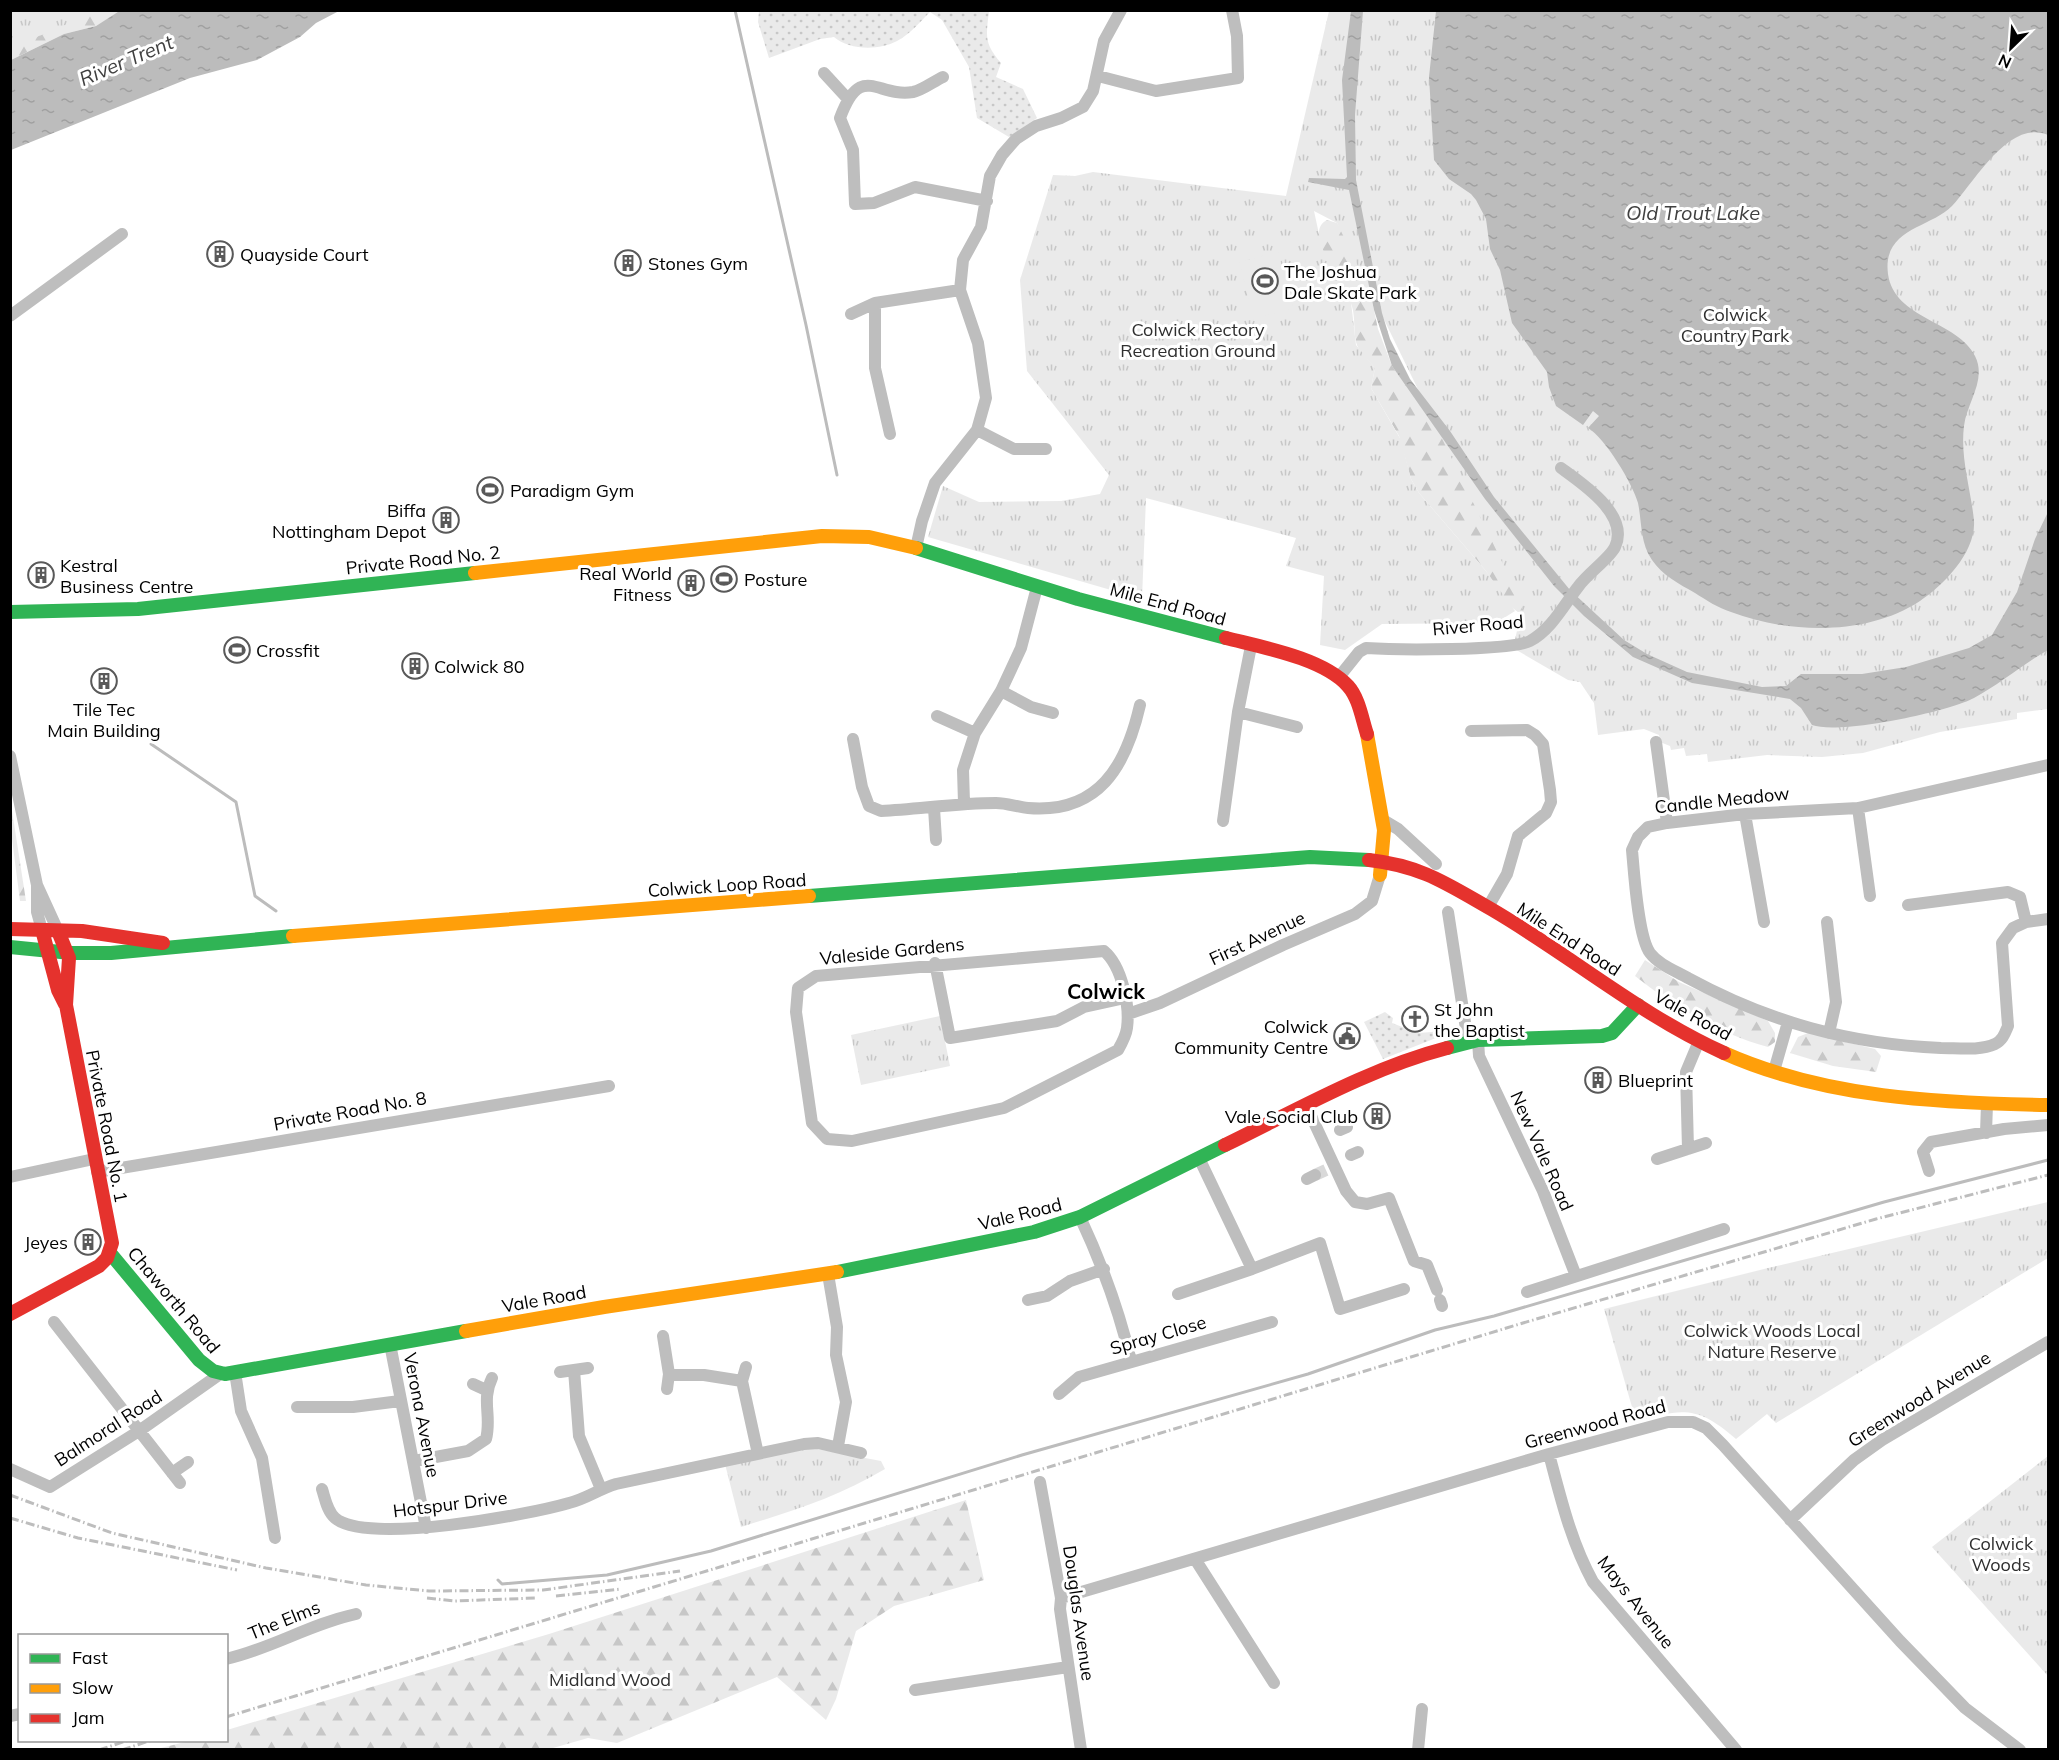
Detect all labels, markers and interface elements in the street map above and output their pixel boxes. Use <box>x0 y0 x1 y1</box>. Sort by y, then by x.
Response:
north arrow <box>1981 18 2041 78</box>
water label: River Trent <box>75 29 178 91</box>
text: N <box>1995 50 2014 73</box>
water label: Old Trout Lake <box>1626 200 1760 225</box>
building icon: Quayside Court <box>205 239 235 269</box>
place label: Quayside Court <box>240 243 369 266</box>
building icon: Stones Gym <box>613 248 643 278</box>
place label: Stones Gym <box>648 252 748 275</box>
place label: The Joshua Dale Skate Park <box>1284 260 1418 304</box>
sports icon: The Joshua Dale Skate Park <box>1250 266 1280 296</box>
park label: Colwick Country Park <box>1681 303 1790 347</box>
park label: Colwick Rectory Recreation Ground <box>1120 318 1276 362</box>
sports icon: Paradigm Gym <box>475 475 505 505</box>
place label: Paradigm Gym <box>510 479 634 502</box>
place label: Biffa Nottingham Depot <box>272 499 426 543</box>
building icon: Biffa Nottingham Depot <box>431 505 461 535</box>
street label: Private Road No. 2 <box>345 540 501 580</box>
place label: Kestral Business Centre <box>60 554 193 598</box>
building icon: Kestral Business Centre <box>26 560 56 590</box>
place label: Real World Fitness <box>579 562 672 606</box>
sports icon: Posture <box>709 564 739 594</box>
building icon: Real World Fitness <box>676 568 706 598</box>
place label: Posture <box>744 568 807 591</box>
street label: Mile End Road <box>1107 577 1229 631</box>
street label: River Road <box>1432 610 1524 640</box>
sports icon: Crossfit <box>222 635 252 665</box>
place label: Crossfit <box>256 639 320 662</box>
building icon: Colwick 80 <box>400 651 430 681</box>
place label: Colwick 80 <box>434 655 525 678</box>
building icon: Tile Tec Main Building <box>89 666 119 696</box>
place label: Tile Tec Main Building <box>47 698 161 742</box>
street label: Candle Meadow <box>1653 781 1791 819</box>
street label: Colwick Loop Road <box>647 868 807 902</box>
street label: Mile End Road <box>1513 897 1625 981</box>
street label: First Avenue <box>1205 906 1309 970</box>
street label: Valeside Gardens <box>819 932 966 970</box>
district label: Colwick <box>1067 978 1145 1004</box>
street label: Vale Road <box>1650 984 1736 1046</box>
place label: St John the Baptist <box>1434 998 1525 1042</box>
church icon: St John the Baptist <box>1400 1004 1430 1034</box>
place label: Colwick Community Centre <box>1174 1015 1329 1059</box>
public building icon: Colwick Community Centre <box>1332 1021 1362 1051</box>
street label: Private Road No. 1 <box>81 1048 133 1204</box>
building icon: Blueprint <box>1583 1065 1613 1095</box>
place label: Blueprint <box>1618 1069 1693 1092</box>
street label: Private Road No. 8 <box>272 1086 428 1136</box>
street label: New Vale Road <box>1505 1088 1579 1214</box>
building icon: Vale Social Club <box>1362 1101 1392 1131</box>
place label: Vale Social Club <box>1225 1105 1358 1128</box>
street label: Vale Road <box>976 1193 1064 1235</box>
building icon: Jeyes <box>73 1227 103 1257</box>
place label: Jeyes <box>24 1231 68 1254</box>
street label: Chaworth Road <box>123 1242 225 1358</box>
street label: Vale Road <box>500 1280 588 1318</box>
street label: Spray Close <box>1107 1310 1209 1360</box>
park label: Colwick Woods Local Nature Reserve <box>1684 1319 1860 1363</box>
street label: Greenwood Avenue <box>1843 1346 1995 1452</box>
street label: Verona Avenue <box>399 1351 445 1479</box>
street label: Balmoral Road <box>50 1385 166 1471</box>
street label: Greenwood Road <box>1522 1394 1668 1454</box>
street label: Hotspur Drive <box>391 1486 509 1522</box>
park label: Colwick Woods <box>1969 1532 2034 1576</box>
street label: Douglas Avenue <box>1058 1544 1100 1682</box>
street label: Mays Avenue <box>1593 1551 1679 1653</box>
street label: The Elms <box>245 1595 323 1645</box>
legend <box>18 1634 228 1742</box>
text: Fast <box>72 1646 108 1669</box>
park label: Midland Wood <box>549 1668 671 1691</box>
text: Slow <box>72 1676 114 1699</box>
text: Jam <box>72 1706 105 1729</box>

